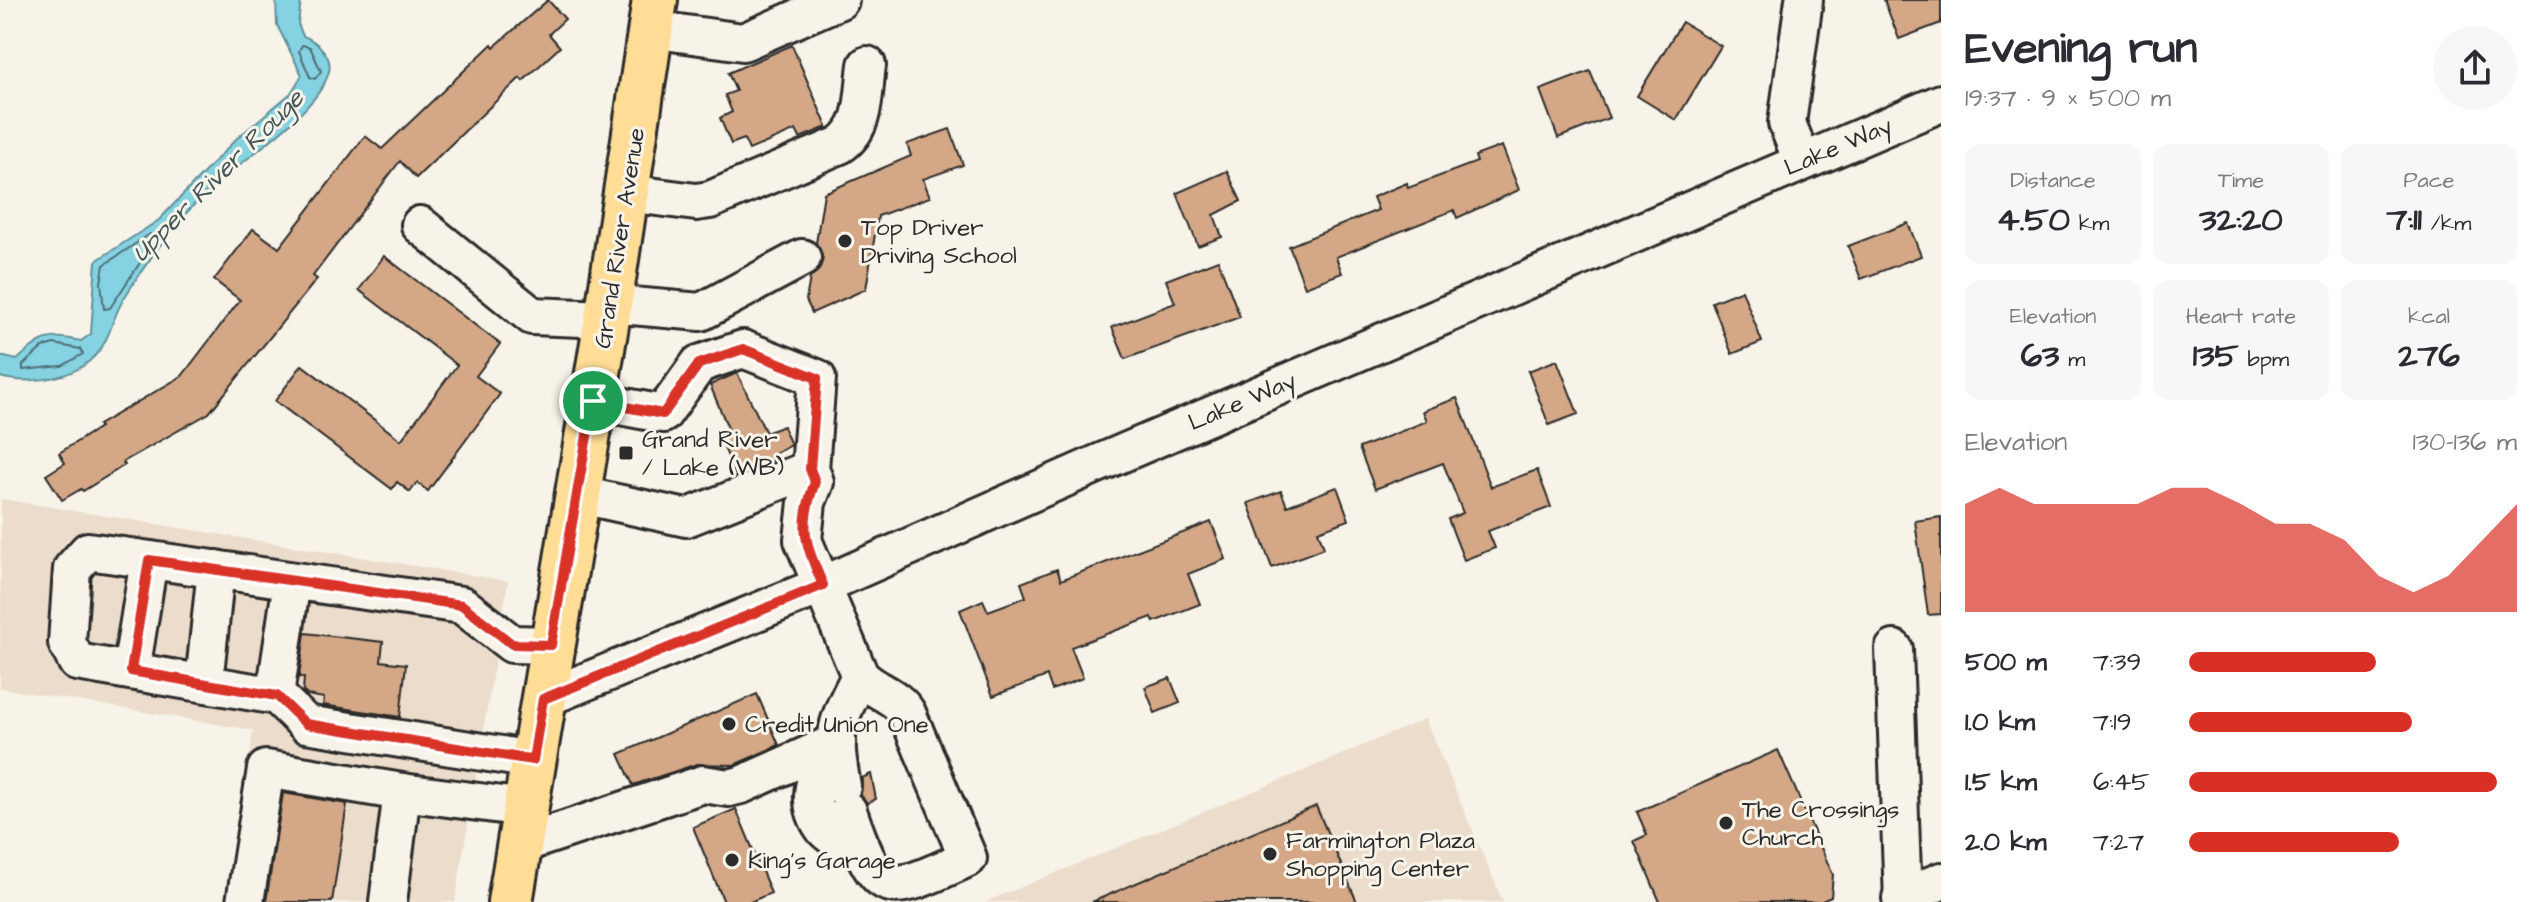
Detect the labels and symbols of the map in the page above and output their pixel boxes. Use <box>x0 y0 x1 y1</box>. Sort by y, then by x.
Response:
water label: Upper River Rouge <box>123 80 314 271</box>
street label: Lake Way <box>1779 109 1898 186</box>
street label: Grand River Avenue <box>586 125 654 351</box>
place label: Top Driver Driving School <box>861 211 1017 274</box>
marker: Top Driver Driving School <box>836 232 854 250</box>
street label: Lake Way <box>1183 364 1302 441</box>
pin <box>559 367 627 435</box>
place label: Grand River / Lake (WB) <box>642 423 784 485</box>
marker: Grand River / Lake (WB) <box>617 444 635 462</box>
place label: Credit Union One <box>745 708 929 742</box>
marker: Credit Union One <box>720 715 738 733</box>
place label: The Crossings Church <box>1742 793 1899 855</box>
marker: The Crossings Church <box>1717 814 1735 832</box>
place label: Farmington Plaza Shopping Center <box>1286 824 1475 887</box>
place label: King's Garage <box>748 844 896 879</box>
marker: Farmington Plaza Shopping Center <box>1261 845 1279 863</box>
marker: King's Garage <box>723 851 741 869</box>

